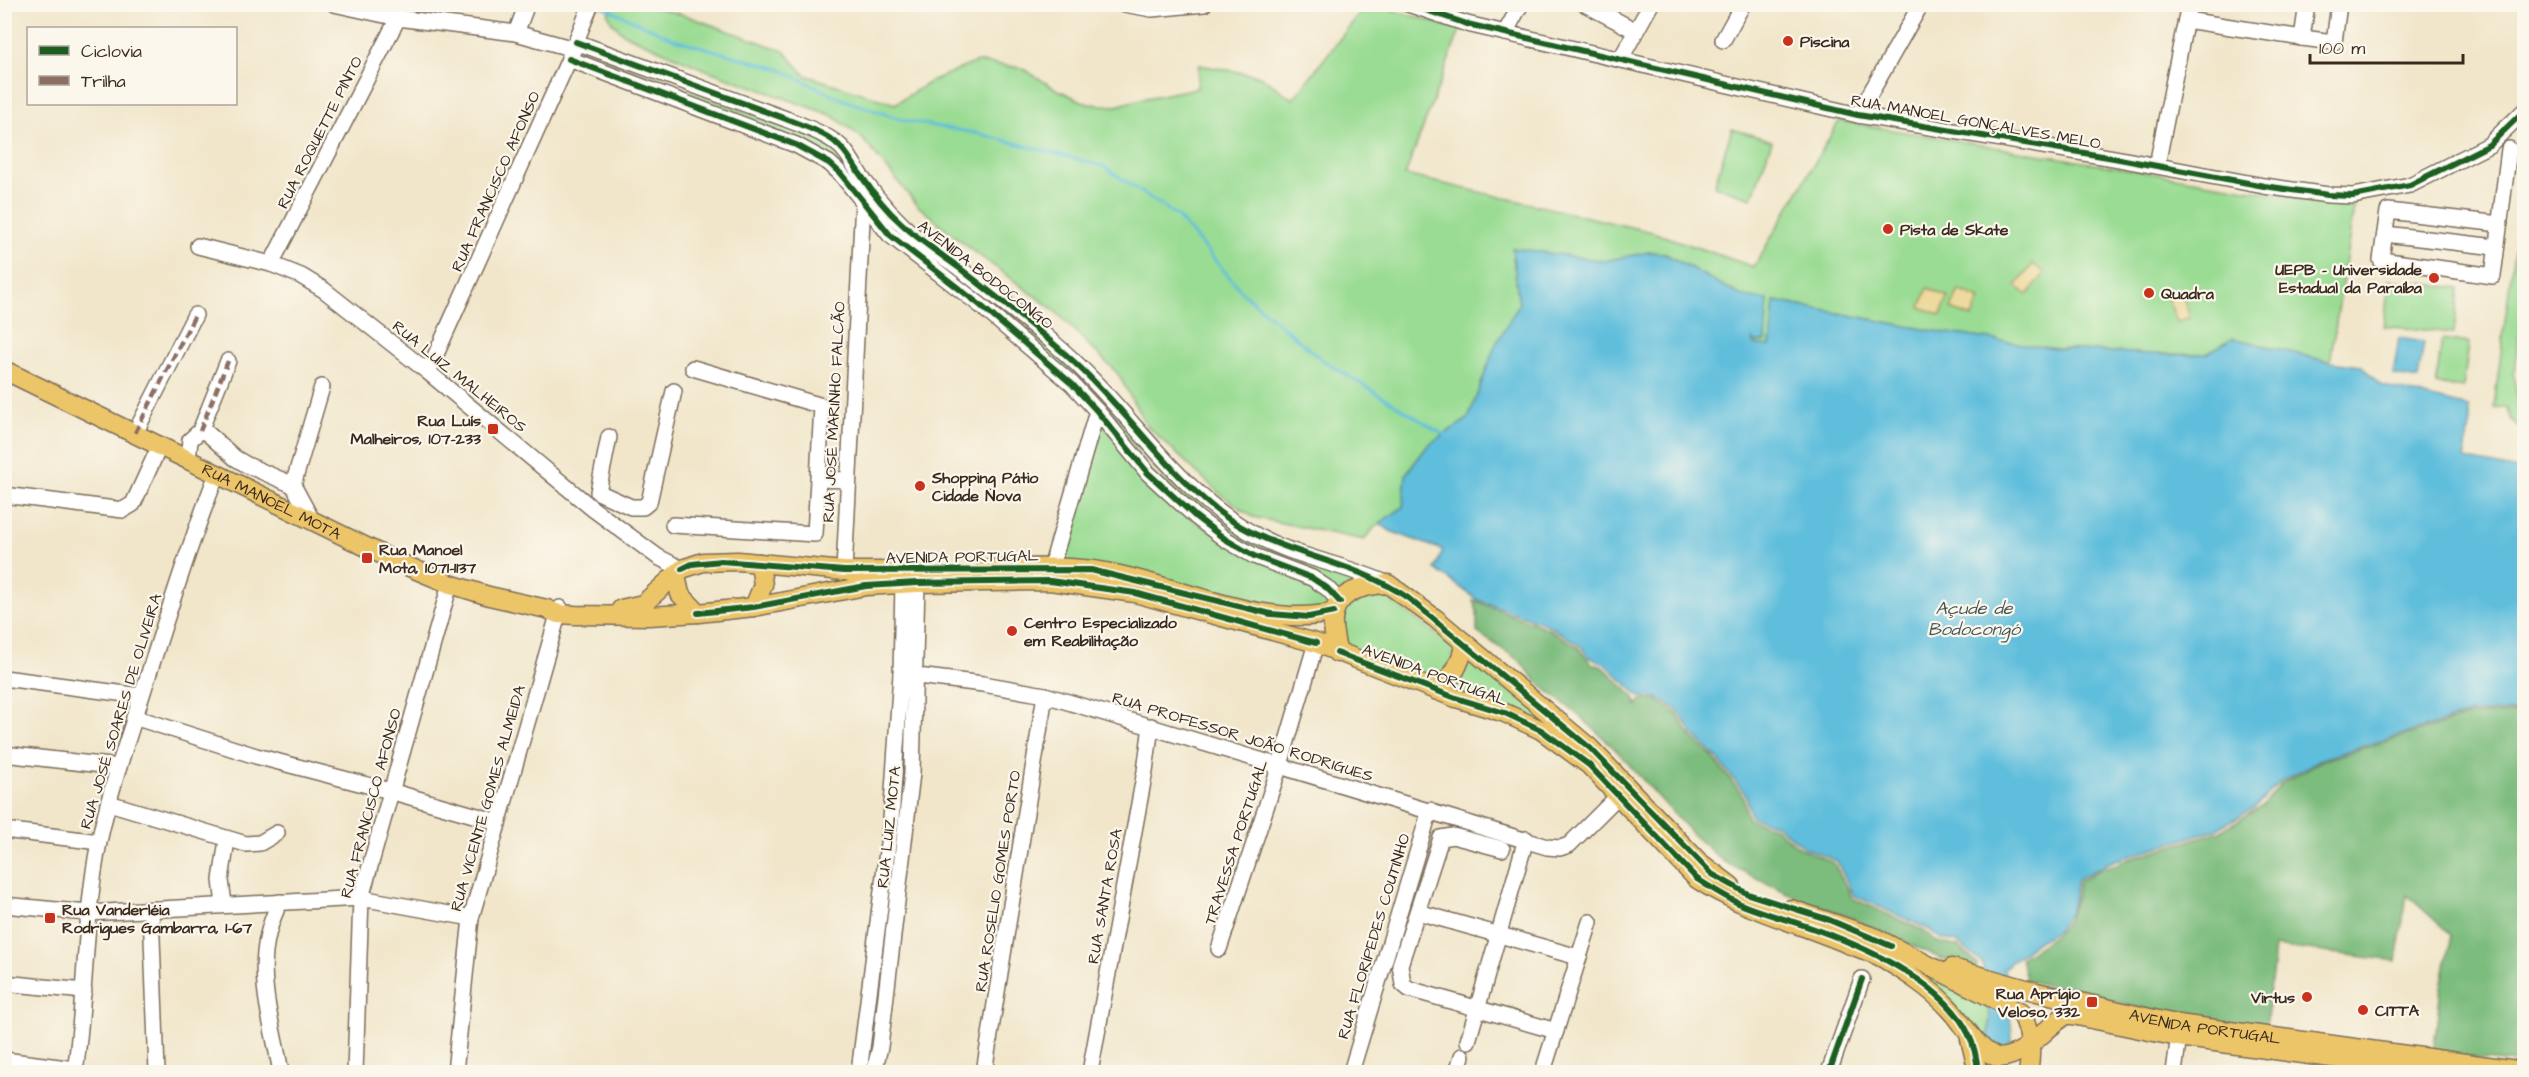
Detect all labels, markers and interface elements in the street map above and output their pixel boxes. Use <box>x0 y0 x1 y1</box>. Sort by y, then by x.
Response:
legend <box>27 27 237 105</box>
scale bar <box>2310 27 2463 65</box>
place label: Piscina <box>1800 31 1850 53</box>
marker: Piscina <box>1781 34 1795 48</box>
text: 100 m <box>2319 36 2365 61</box>
text: Ciclovia <box>81 39 142 64</box>
street label: RUA ROQUETTE PINTO <box>272 52 368 212</box>
text: Trilha <box>81 69 126 94</box>
street label: RUA FRANCISCO AFONSO <box>446 87 546 275</box>
street label: RUA MANOEL GONÇALVES MELO <box>1849 89 2103 155</box>
street label: AVENIDA BODOCONGO <box>913 215 1058 335</box>
place label: Pista de Skate <box>1900 219 2009 241</box>
marker: Pista de Skate <box>1881 222 1895 236</box>
place label: UEPB - Universidade Estadual da Paraíba <box>2275 259 2423 299</box>
marker: UEPB - Universidade Estadual da Paraíba <box>2427 271 2441 285</box>
place label: Quadra <box>2161 283 2215 305</box>
marker: Quadra <box>2142 286 2156 300</box>
street label: RUA JOSÉ MARINHO FALCÃO <box>817 301 851 523</box>
street label: RUA LUIZ MALHEIROS <box>388 316 531 438</box>
place label: Rua Luís Malheiros, 107-233 <box>351 410 482 450</box>
marker: Rua Luís Malheiros, 107-233 <box>486 422 500 436</box>
street label: RUA MANOEL MOTA <box>198 458 345 545</box>
place label: Shopping Pátio Cidade Nova <box>931 467 1039 507</box>
marker: Shopping Pátio Cidade Nova <box>913 479 927 493</box>
place label: Rua Manoel Mota, 1071-1137 <box>379 539 476 579</box>
street label: AVENIDA PORTUGAL <box>885 545 1039 569</box>
marker: Rua Manoel Mota, 1071-1137 <box>360 551 374 565</box>
street label: RUA JOSÉ SOARES DE OLIVEIRA <box>75 591 167 832</box>
water label: Açude de Bodocongó <box>1928 596 2022 643</box>
place label: Centro Especializado em Reabilitação <box>1024 612 1178 652</box>
marker: Centro Especializado em Reabilitação <box>1005 624 1019 638</box>
street label: AVENIDA PORTUGAL <box>1359 638 1510 711</box>
street label: RUA VICENTE GOMES ALMEIDA <box>445 683 531 914</box>
street label: RUA PROFESSOR JOÃO RODRIGUES <box>1110 687 1376 787</box>
street label: RUA FRANCISCO AFONSO <box>335 706 407 900</box>
street label: TRAVESSA PORTUGAL <box>1199 757 1273 928</box>
street label: RUA LUIZ MOTA <box>872 765 906 889</box>
street label: RUA ROSELIO GOMES PORTO <box>970 769 1026 993</box>
street label: RUA SANTA ROSA <box>1082 827 1128 965</box>
street label: RUA FLORÍPEDES COUTINHO <box>1332 831 1416 1042</box>
place label: Rua Vanderléia Rodrigues Gambarra, 1-67 <box>62 899 252 941</box>
marker: Rua Vanderléia Rodrigues Gambarra, 1-67 <box>43 911 57 925</box>
place label: Rua Aprígio Veloso, 332 <box>1996 983 2081 1023</box>
place label: Virtus <box>2250 987 2295 1009</box>
marker: Virtus <box>2300 990 2314 1004</box>
marker: Rua Aprígio Veloso, 332 <box>2085 995 2099 1009</box>
place label: CITTA <box>2375 1000 2420 1022</box>
marker: CITTA <box>2356 1003 2370 1017</box>
street label: AVENIDA PORTUGAL <box>2127 1004 2282 1050</box>

